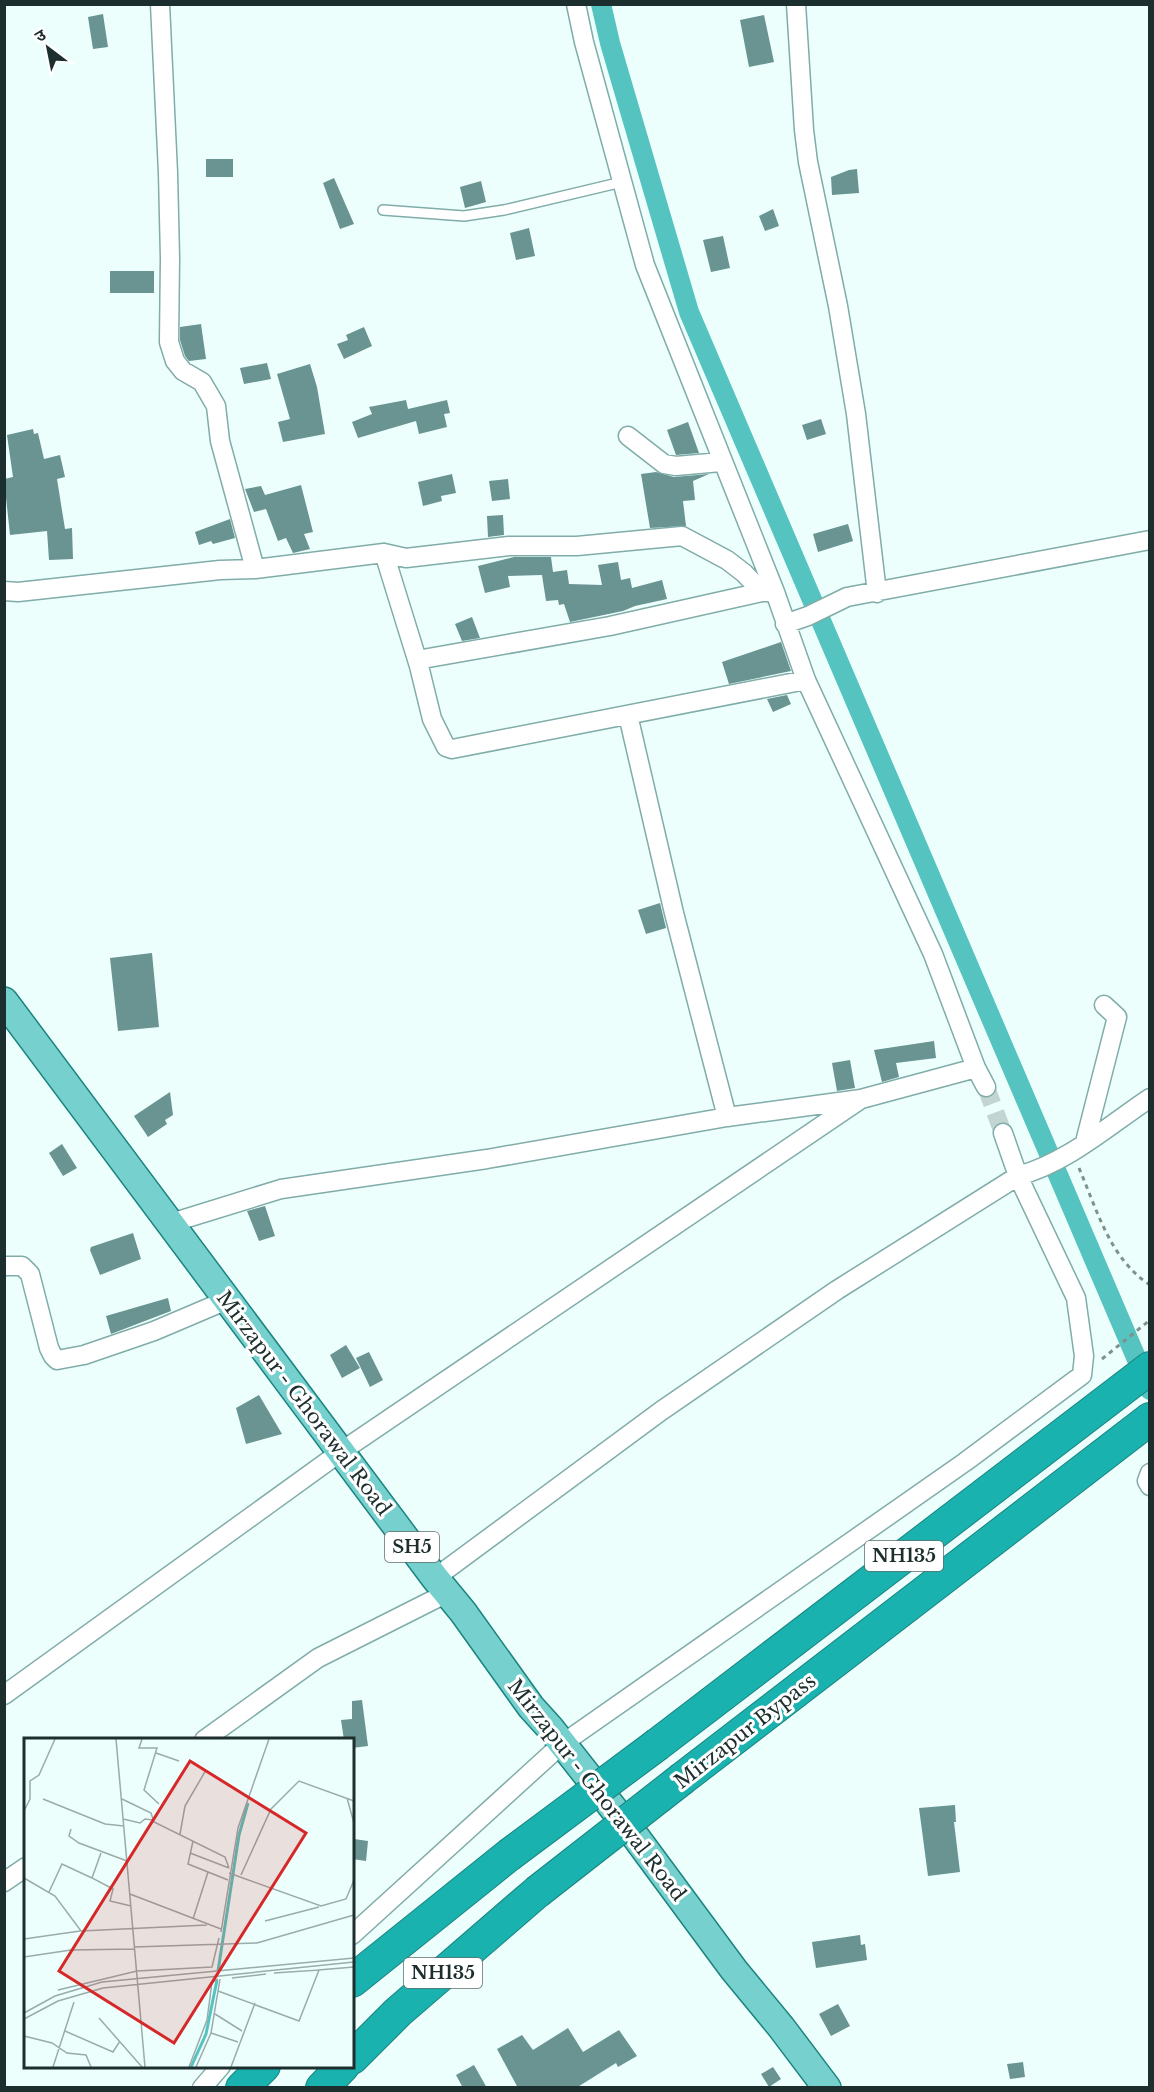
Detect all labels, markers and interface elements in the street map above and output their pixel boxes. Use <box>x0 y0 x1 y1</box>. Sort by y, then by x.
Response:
north arrow <box>18 18 78 78</box>
text: उ <box>31 24 50 46</box>
street label: Mirzapur - Ghorawal Road <box>212 1286 396 1520</box>
road number: SH5 <box>385 1532 439 1562</box>
road number: NH135 <box>865 1541 943 1571</box>
street label: Mirzapur Bypass <box>670 1668 820 1794</box>
street label: Mirzapur - Ghorawal Road <box>503 1674 691 1906</box>
inset map <box>24 1738 354 2068</box>
road number: NH135 <box>404 1958 482 1988</box>

